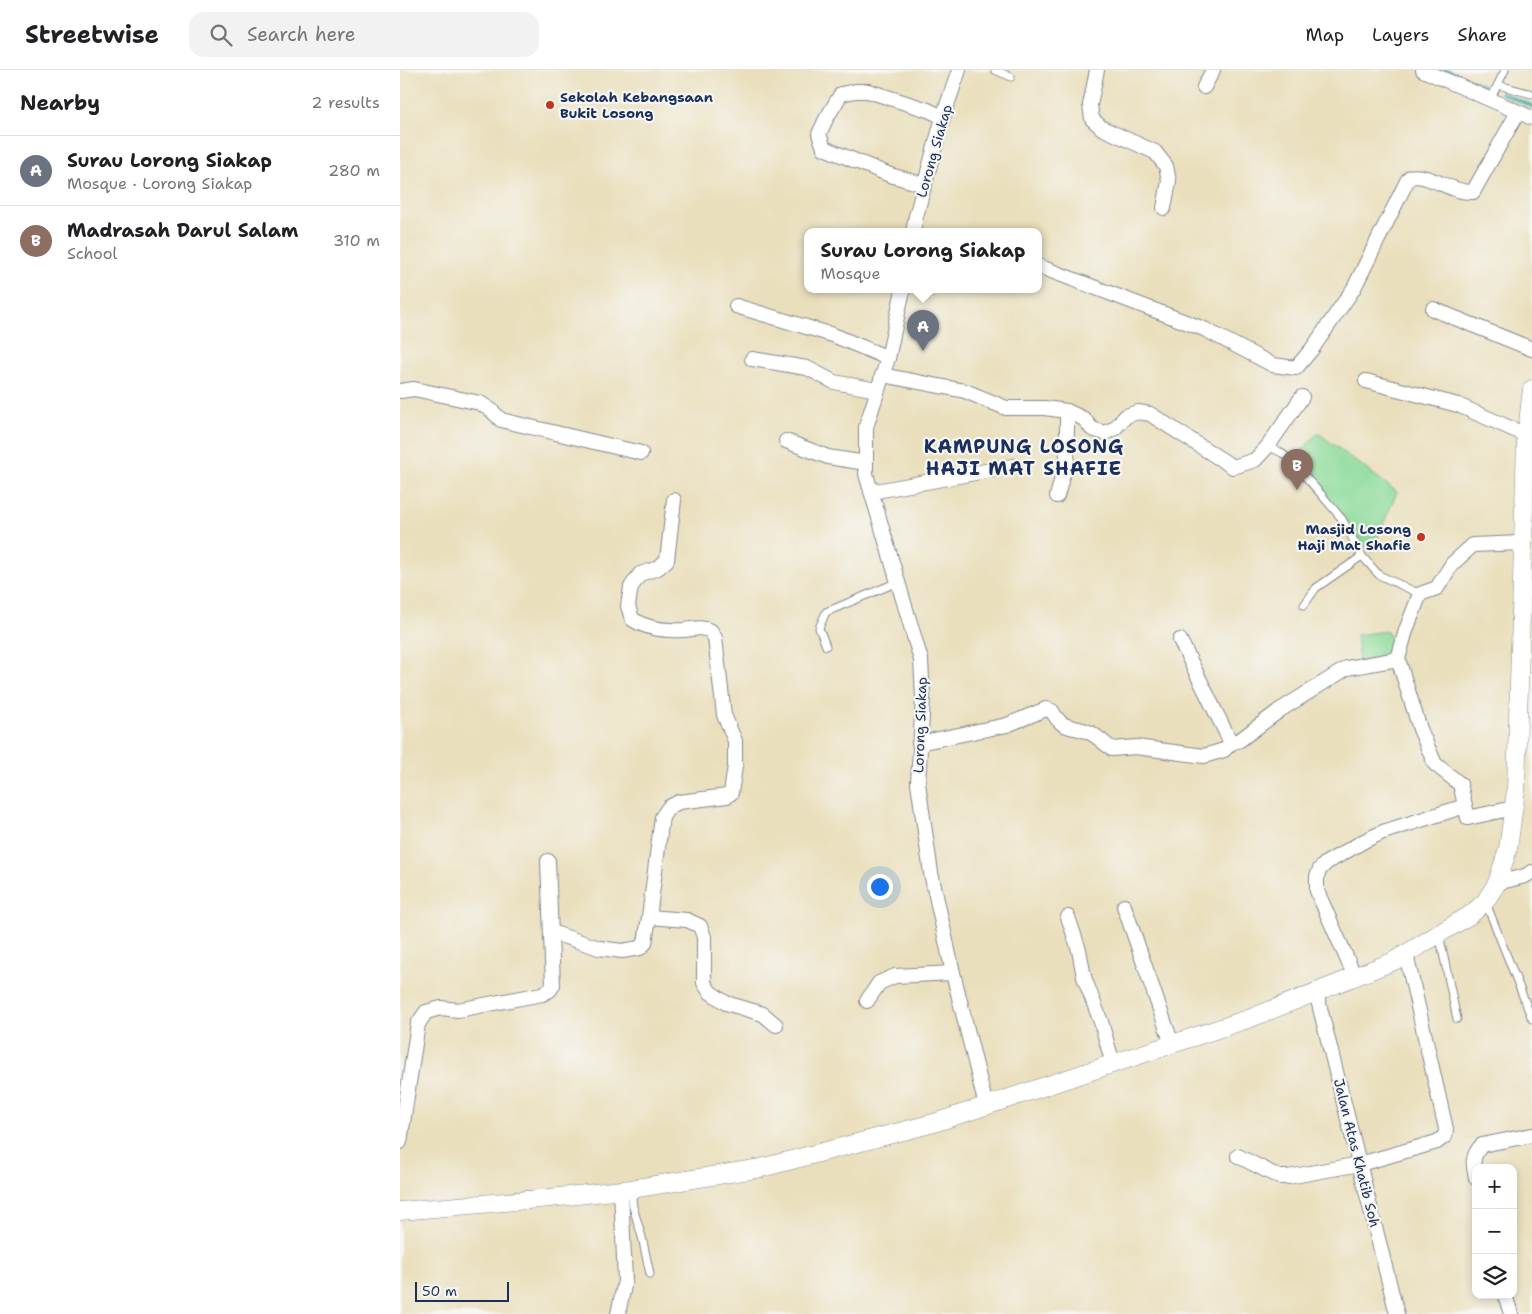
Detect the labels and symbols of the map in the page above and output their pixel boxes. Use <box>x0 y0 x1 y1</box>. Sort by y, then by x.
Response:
place label: Sekolah Kebangsaan Bukit Losong <box>560 88 713 122</box>
marker: Sekolah Kebangsaan Bukit Losong <box>544 99 556 111</box>
street label: Lorong Siakap <box>912 102 956 200</box>
pin: A <box>907 310 939 351</box>
district label: KAMPUNG LOSONG HAJI MAT SHAFIE <box>924 434 1124 481</box>
pin: B <box>1281 449 1313 490</box>
place label: Masjid Losong Haji Mat Shafie <box>1298 520 1411 554</box>
marker: Masjid Losong Haji Mat Shafie <box>1415 531 1427 543</box>
street label: Lorong Siakap <box>909 676 931 773</box>
your location <box>867 874 893 900</box>
street label: Jalan Atas Khatib Soh <box>1330 1077 1384 1229</box>
scale bar <box>415 1279 509 1302</box>

